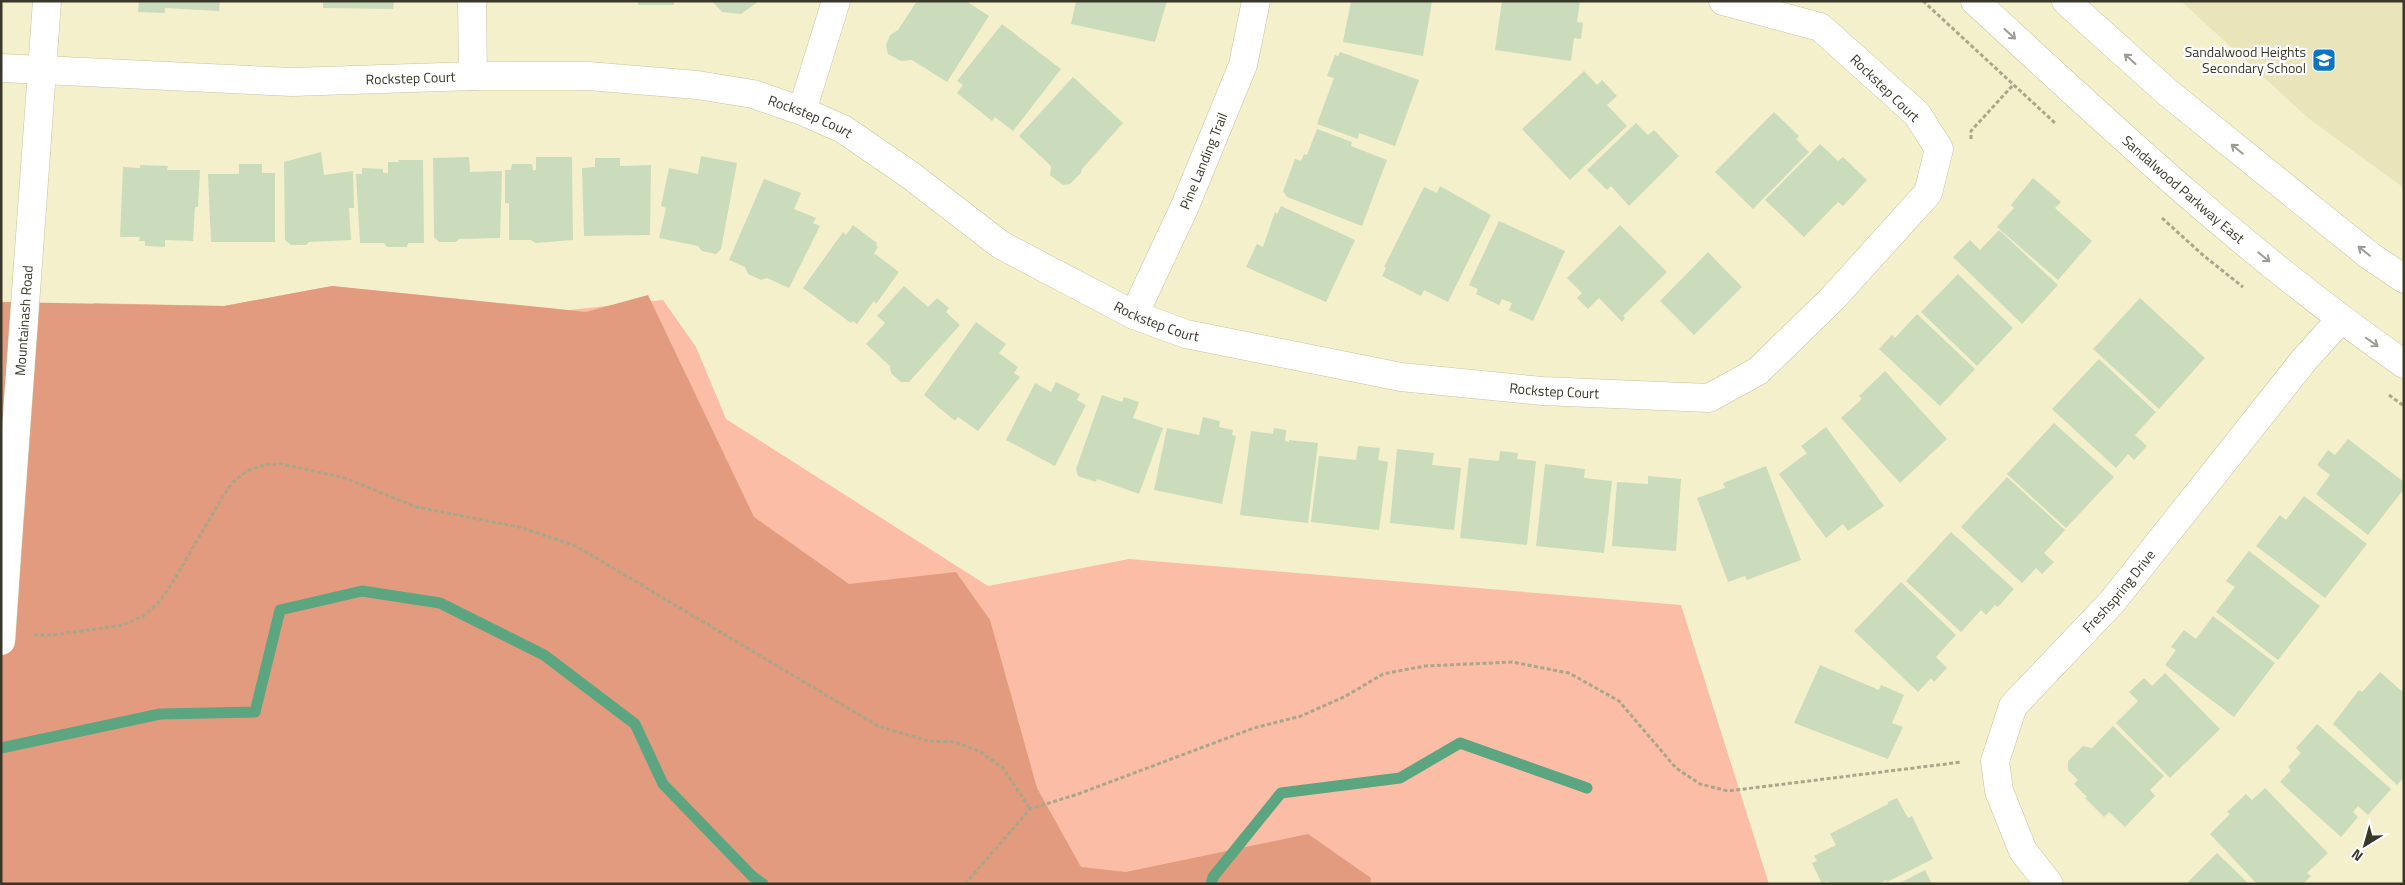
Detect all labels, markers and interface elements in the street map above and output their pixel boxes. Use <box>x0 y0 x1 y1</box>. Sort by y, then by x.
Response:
one-way arrow <box>2004 28 2017 40</box>
place label: Sandalwood Heights Secondary School <box>2185 41 2306 78</box>
school or university icon: Sandalwood Heights Secondary School <box>2311 47 2337 73</box>
street label: Rockstep Court <box>1846 49 1925 126</box>
one-way arrow <box>2124 53 2137 65</box>
street label: Rockstep Court <box>365 66 456 90</box>
street label: Rockstep Court <box>765 89 857 143</box>
street label: Pine Landing Trail <box>1174 109 1232 212</box>
street label: Sandalwood Parkway East <box>2118 130 2250 248</box>
one-way arrow <box>2231 143 2244 154</box>
one-way arrow <box>2358 245 2371 256</box>
one-way arrow <box>2257 252 2270 263</box>
street label: Mountainash Road <box>9 264 38 377</box>
street label: Rockstep Court <box>1110 295 1201 346</box>
one-way arrow <box>2365 337 2379 347</box>
street label: Rockstep Court <box>1508 377 1600 403</box>
street label: Freshspring Drive <box>2077 545 2160 637</box>
north arrow <box>2340 820 2390 870</box>
text: N <box>2347 844 2367 867</box>

